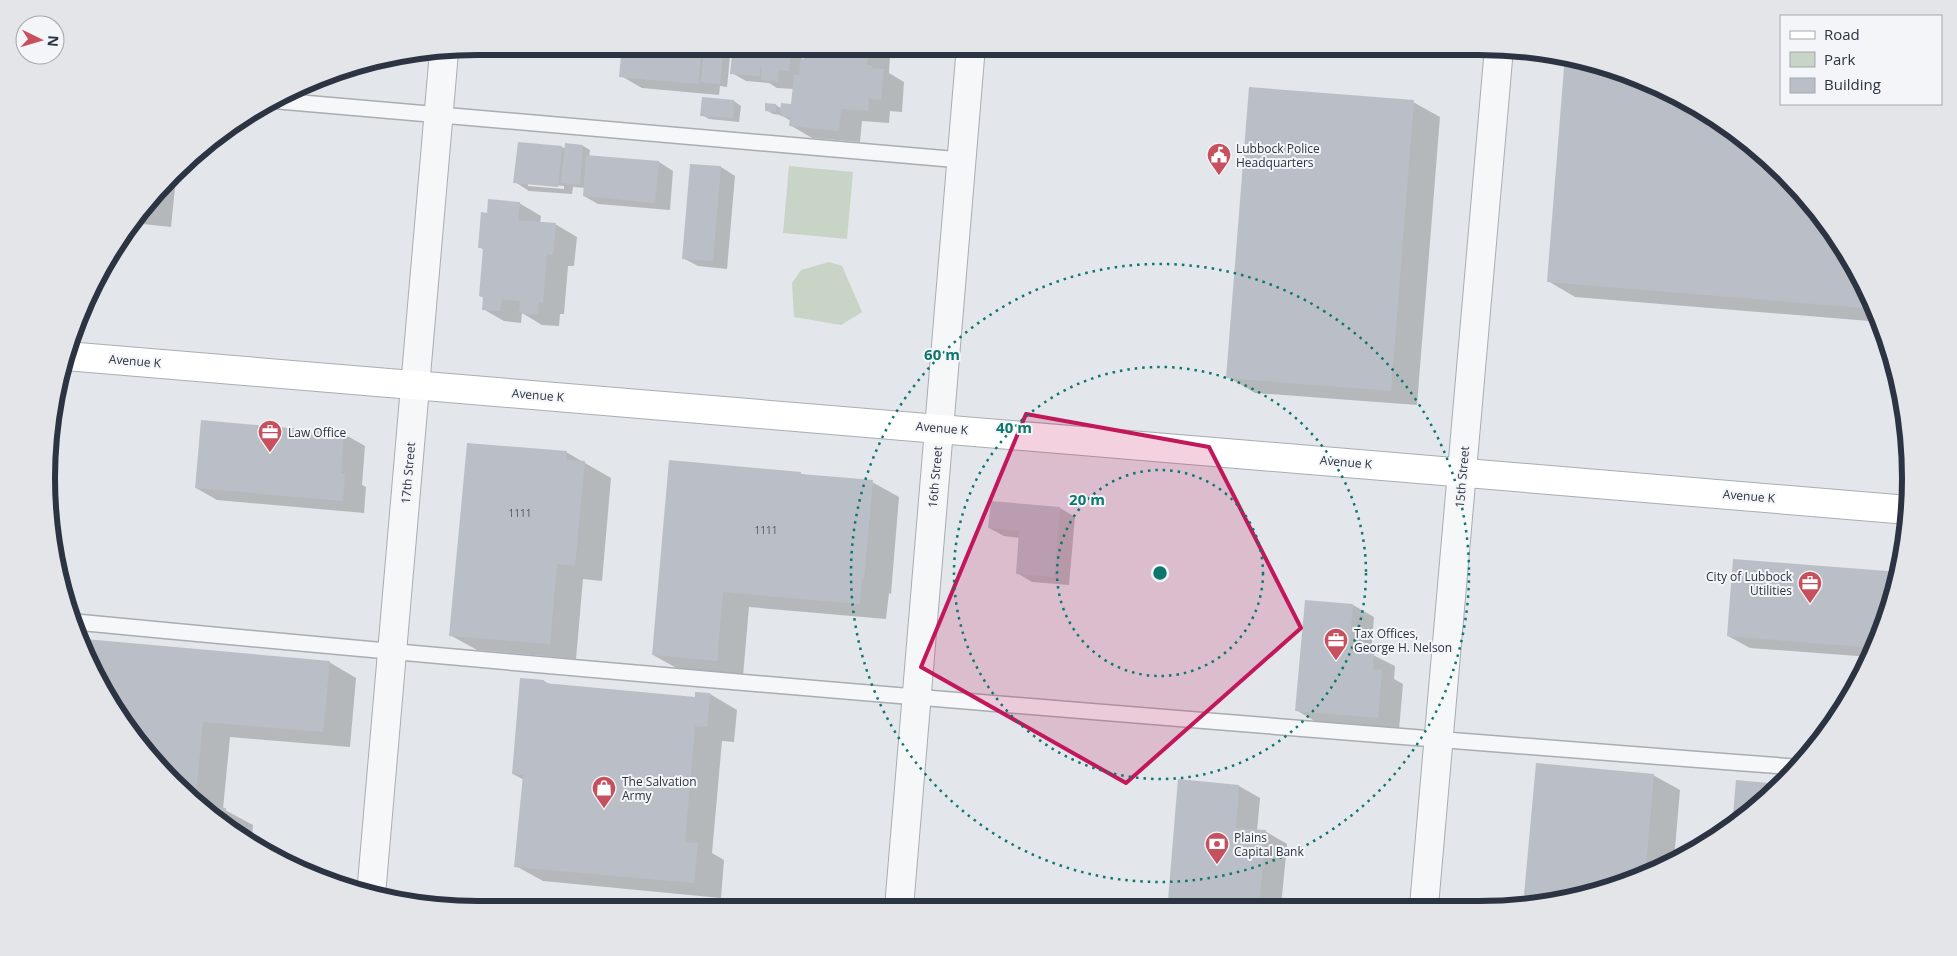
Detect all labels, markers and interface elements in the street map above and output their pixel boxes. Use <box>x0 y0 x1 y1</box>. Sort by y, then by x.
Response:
north arrow <box>15 15 65 65</box>
legend <box>1780 15 1942 105</box>
text: Road <box>1824 24 1860 44</box>
text: N <box>43 35 63 48</box>
text: Park <box>1824 49 1855 69</box>
text: Building <box>1824 74 1881 94</box>
place label: Lubbock Police Headquarters <box>1236 140 1320 171</box>
public building icon: Lubbock Police Headquarters <box>1206 142 1232 176</box>
text: 60 m <box>924 344 960 364</box>
street label: Avenue K <box>108 350 162 372</box>
street label: Avenue K <box>511 384 565 406</box>
street label: Avenue K <box>915 417 969 439</box>
text: 40 m <box>996 417 1032 437</box>
office icon: Law Office <box>257 419 283 453</box>
place label: Law Office <box>288 424 347 441</box>
street label: 17th Street <box>397 441 419 505</box>
street label: 16th Street <box>924 445 946 509</box>
street label: 15th Street <box>1451 445 1473 509</box>
street label: Avenue K <box>1319 451 1373 473</box>
street label: Avenue K <box>1722 485 1776 507</box>
text: 20 m <box>1069 489 1105 509</box>
house number: 1111 <box>509 506 531 520</box>
house number: 1111 <box>755 523 777 537</box>
centre of rings <box>1151 564 1169 582</box>
place label: City of Lubbock Utilities <box>1706 568 1793 599</box>
office icon: City of Lubbock Utilities <box>1797 570 1823 604</box>
place label: Tax Offices, George H. Nelson <box>1354 625 1452 656</box>
office icon: Tax Offices, George H. Nelson <box>1323 627 1349 661</box>
place label: The Salvation Army <box>622 773 697 804</box>
shop icon: The Salvation Army <box>591 775 617 809</box>
place label: Plains Capital Bank <box>1234 829 1304 860</box>
bank icon: Plains Capital Bank <box>1204 831 1230 865</box>

